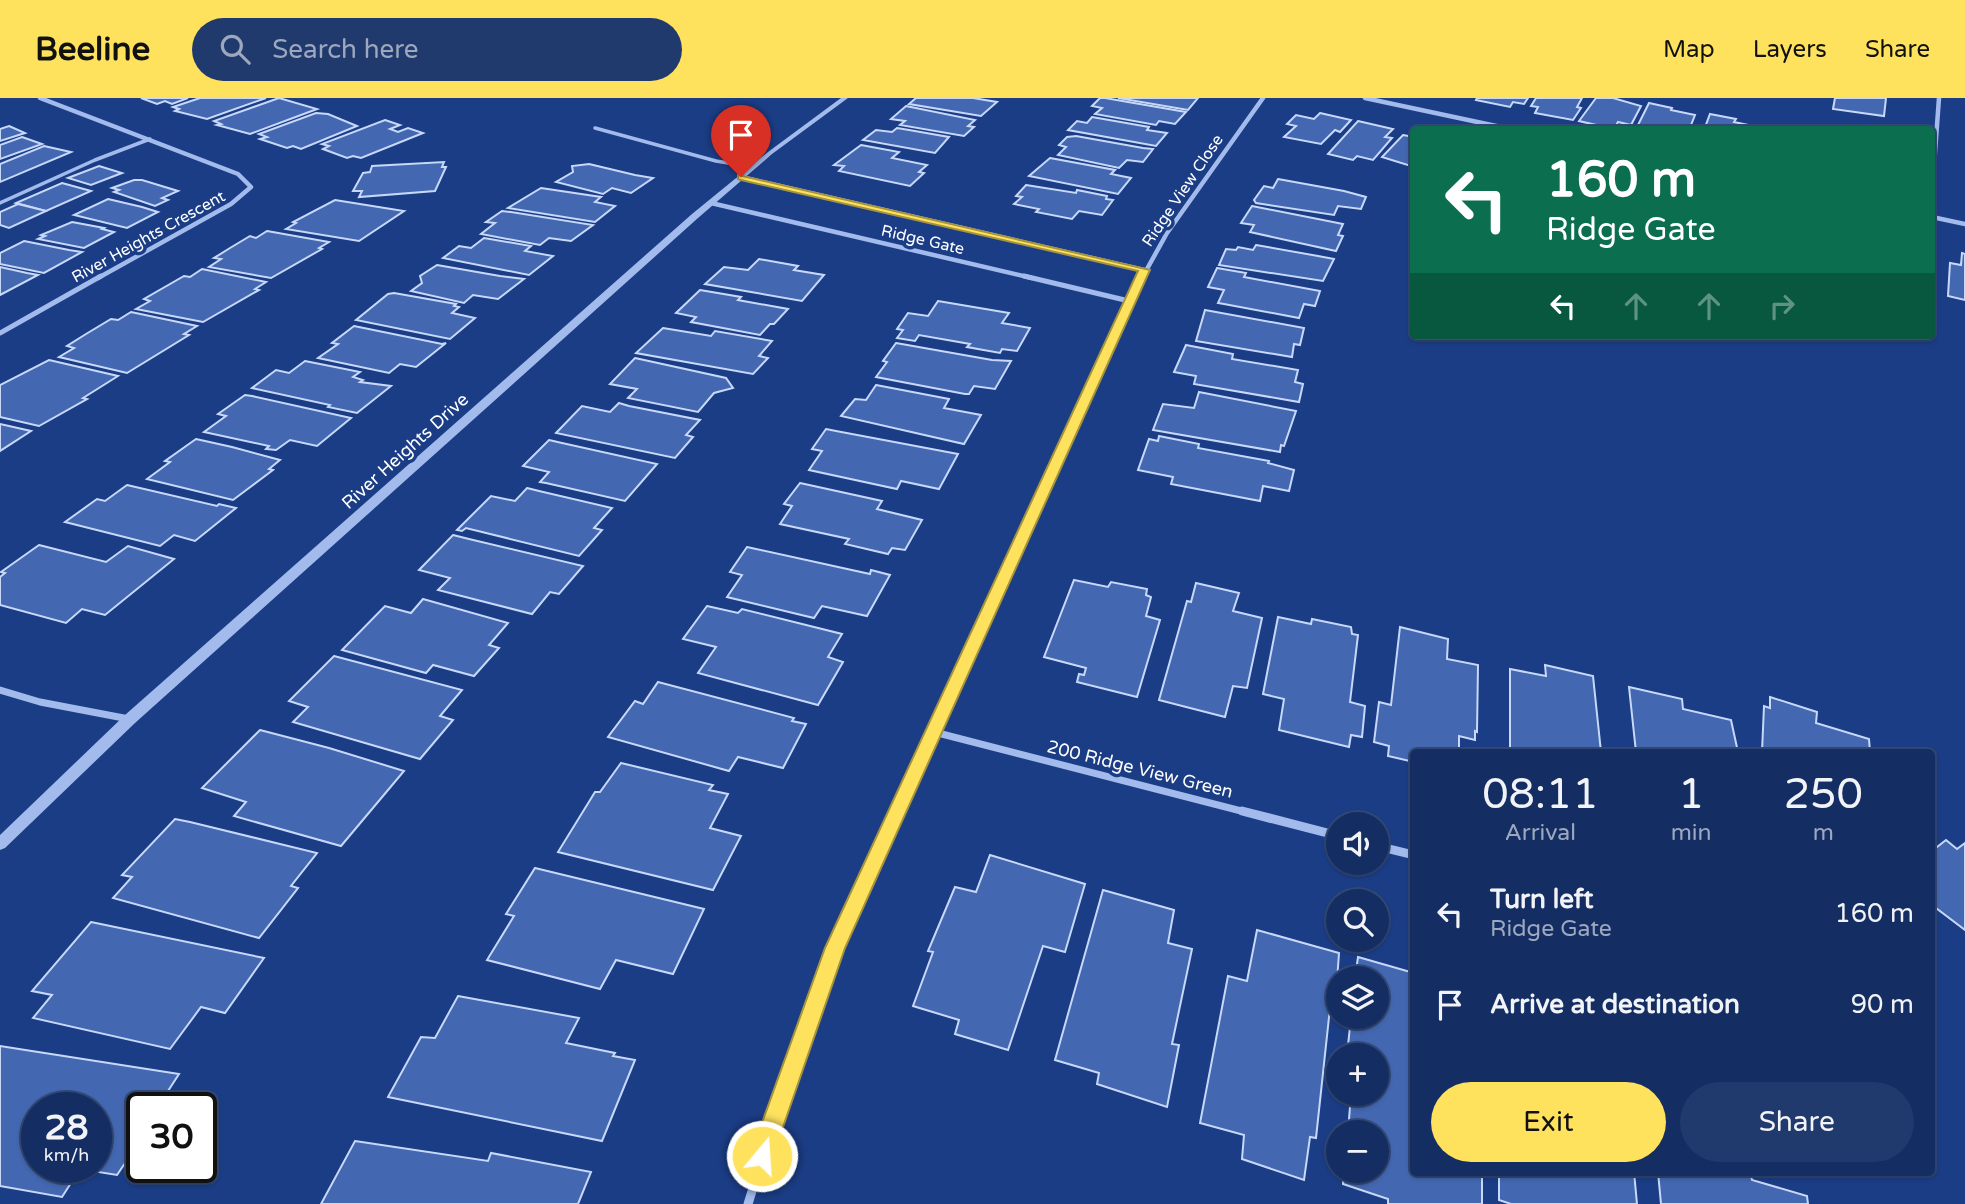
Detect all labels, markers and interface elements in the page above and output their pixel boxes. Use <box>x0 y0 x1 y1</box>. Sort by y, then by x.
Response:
search box <box>192 18 682 81</box>
text: Beeline <box>35 30 150 69</box>
icon: search <box>216 30 254 68</box>
text: Search here <box>272 34 418 65</box>
text: Map <box>1663 35 1715 64</box>
text: Layers <box>1753 35 1827 64</box>
text: Share <box>1865 35 1930 64</box>
pin <box>711 105 771 177</box>
icon: arrive <box>722 116 760 154</box>
street label: Ridge View Close <box>1138 131 1228 250</box>
text: 160 m <box>1546 151 1696 210</box>
icon: left <box>1431 154 1522 245</box>
street label: River Heights Crescent <box>68 186 229 287</box>
text: Ridge Gate <box>1546 211 1716 249</box>
street label: Ridge Gate <box>879 221 966 259</box>
icon: left <box>1544 287 1582 325</box>
icon: ahead <box>1617 287 1655 325</box>
icon: ahead <box>1690 287 1728 325</box>
icon: right <box>1763 287 1801 325</box>
street label: River Heights Drive <box>337 388 473 514</box>
street label: 200 Ridge View Green <box>1045 735 1235 803</box>
text: 08:11 <box>1482 769 1599 820</box>
text: 1 <box>1678 769 1704 820</box>
text: 250 <box>1784 769 1863 820</box>
map controls <box>1326 812 1389 1183</box>
button: sound <box>1326 812 1389 875</box>
text: Arrival <box>1505 819 1576 847</box>
text: min <box>1671 819 1712 847</box>
text: m <box>1813 819 1834 847</box>
text: Turn left <box>1490 884 1593 915</box>
button: search <box>1326 889 1389 952</box>
icon: left <box>1431 895 1469 933</box>
text: 160 m <box>1834 898 1914 929</box>
text: Ridge Gate <box>1490 915 1612 943</box>
button: layers <box>1326 966 1389 1029</box>
icon: arrive <box>1431 986 1469 1024</box>
text: Arrive at destination <box>1490 989 1740 1020</box>
text: 90 m <box>1851 989 1914 1020</box>
button: + <box>1326 1043 1389 1106</box>
button: Exit <box>1431 1082 1666 1162</box>
button: Share <box>1680 1082 1914 1162</box>
speed limit sign: 30 <box>126 1092 217 1183</box>
text: 28 <box>45 1107 88 1149</box>
position arrow <box>725 1119 799 1193</box>
button: − <box>1326 1120 1389 1183</box>
text: km/h <box>44 1144 89 1166</box>

